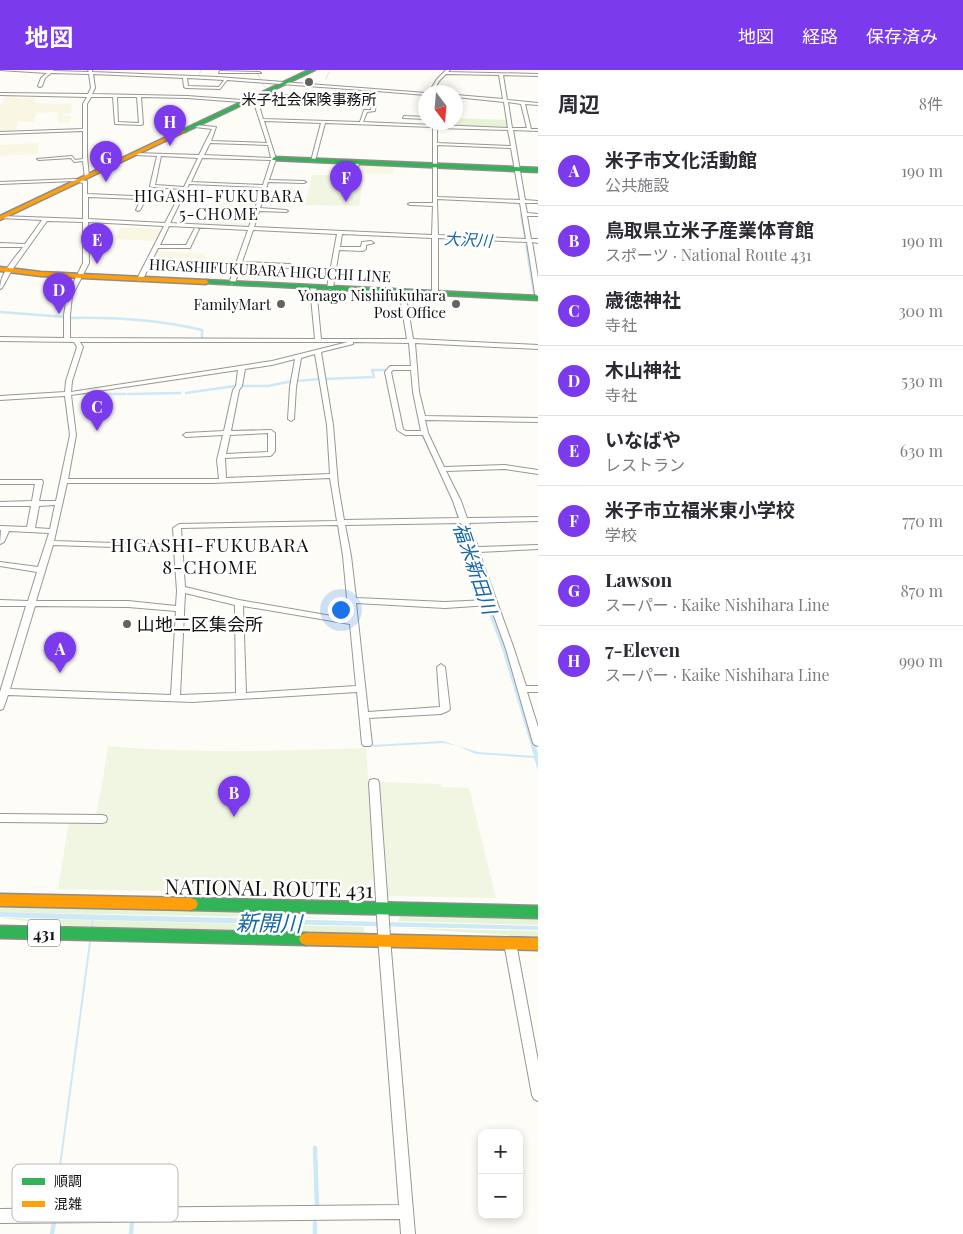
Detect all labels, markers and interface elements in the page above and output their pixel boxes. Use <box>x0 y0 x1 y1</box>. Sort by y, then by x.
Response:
text: 地図 <box>25 20 73 52</box>
text: 地図 <box>738 24 774 48</box>
text: 経路 <box>802 24 838 48</box>
text: 保存済み <box>866 24 938 48</box>
marker: 米子社会保険事務所 <box>303 76 315 88</box>
north arrow <box>418 85 463 130</box>
place label: 米子社会保険事務所 <box>241 89 377 109</box>
text: 周辺 <box>558 89 600 117</box>
text: 8件 <box>919 93 943 114</box>
pin: H <box>154 105 186 146</box>
pin: G <box>90 141 122 182</box>
text: 米子市文化活動館 <box>605 146 757 172</box>
text: A <box>569 160 579 181</box>
text: 190 m <box>901 160 943 181</box>
pin: F <box>330 161 362 202</box>
text: 公共施設 <box>605 174 669 195</box>
district label: HIGASHI-FUKUBARA 5-CHOME <box>134 185 304 224</box>
text: 鳥取県立米子産業体育館 <box>605 216 814 242</box>
pin: E <box>81 223 113 264</box>
water label: 大沢川 <box>443 227 495 251</box>
text: B <box>569 230 579 251</box>
text: 190 m <box>901 230 943 251</box>
text: スポーツ · National Route 431 <box>605 244 812 265</box>
street label: HIGASHIFUKUBARA HIGUCHI LINE <box>149 254 391 286</box>
pin: D <box>43 273 75 314</box>
place label: Yonago Nishifukuhara Post Office <box>297 285 447 322</box>
text: 歳徳神社 <box>605 286 681 312</box>
place label: FamilyMart <box>193 294 272 314</box>
marker: FamilyMart <box>275 298 287 310</box>
marker: Yonago Nishifukuhara Post Office <box>450 298 462 310</box>
text: C <box>568 300 580 321</box>
text: 300 m <box>898 300 943 321</box>
text: 寺社 <box>605 314 637 335</box>
text: 木山神社 <box>605 356 681 382</box>
text: D <box>568 370 580 391</box>
text: 530 m <box>901 370 943 391</box>
text: 寺社 <box>605 384 637 405</box>
pin: C <box>81 390 113 431</box>
text: いなばや <box>605 426 681 452</box>
text: E <box>569 440 579 461</box>
text: 630 m <box>900 440 943 461</box>
text: レストラン <box>605 454 685 475</box>
text: 米子市立福米東小学校 <box>605 496 795 522</box>
text: F <box>569 510 579 531</box>
text: 770 m <box>902 510 943 531</box>
water label: 福米新田川 <box>448 519 504 619</box>
text: 学校 <box>605 524 637 545</box>
district label: HIGASHI-FUKUBARA 8-CHOME <box>110 531 310 579</box>
text: Lawson <box>605 566 672 592</box>
text: G <box>568 580 580 601</box>
text: 870 m <box>900 580 943 601</box>
text: スーパー · Kaike Nishihara Line <box>605 594 830 615</box>
your location <box>328 597 354 623</box>
place label: 山地二区集会所 <box>137 612 263 636</box>
marker: 山地二区集会所 <box>121 618 133 630</box>
pin: A <box>44 632 76 673</box>
text: 7-Eleven <box>605 636 680 662</box>
text: H <box>568 650 580 671</box>
text: 990 m <box>899 650 943 671</box>
text: スーパー · Kaike Nishihara Line <box>605 664 830 685</box>
pin: B <box>218 776 250 817</box>
street label: NATIONAL ROUTE 431 <box>164 871 374 903</box>
water label: 新開川 <box>236 906 304 938</box>
road number: 431 <box>28 920 60 946</box>
map controls <box>478 1129 523 1219</box>
button: + <box>478 1129 523 1174</box>
legend <box>12 1164 178 1222</box>
text: 順調 <box>54 1171 82 1190</box>
button: − <box>478 1174 523 1219</box>
text: 混雑 <box>54 1194 82 1213</box>

